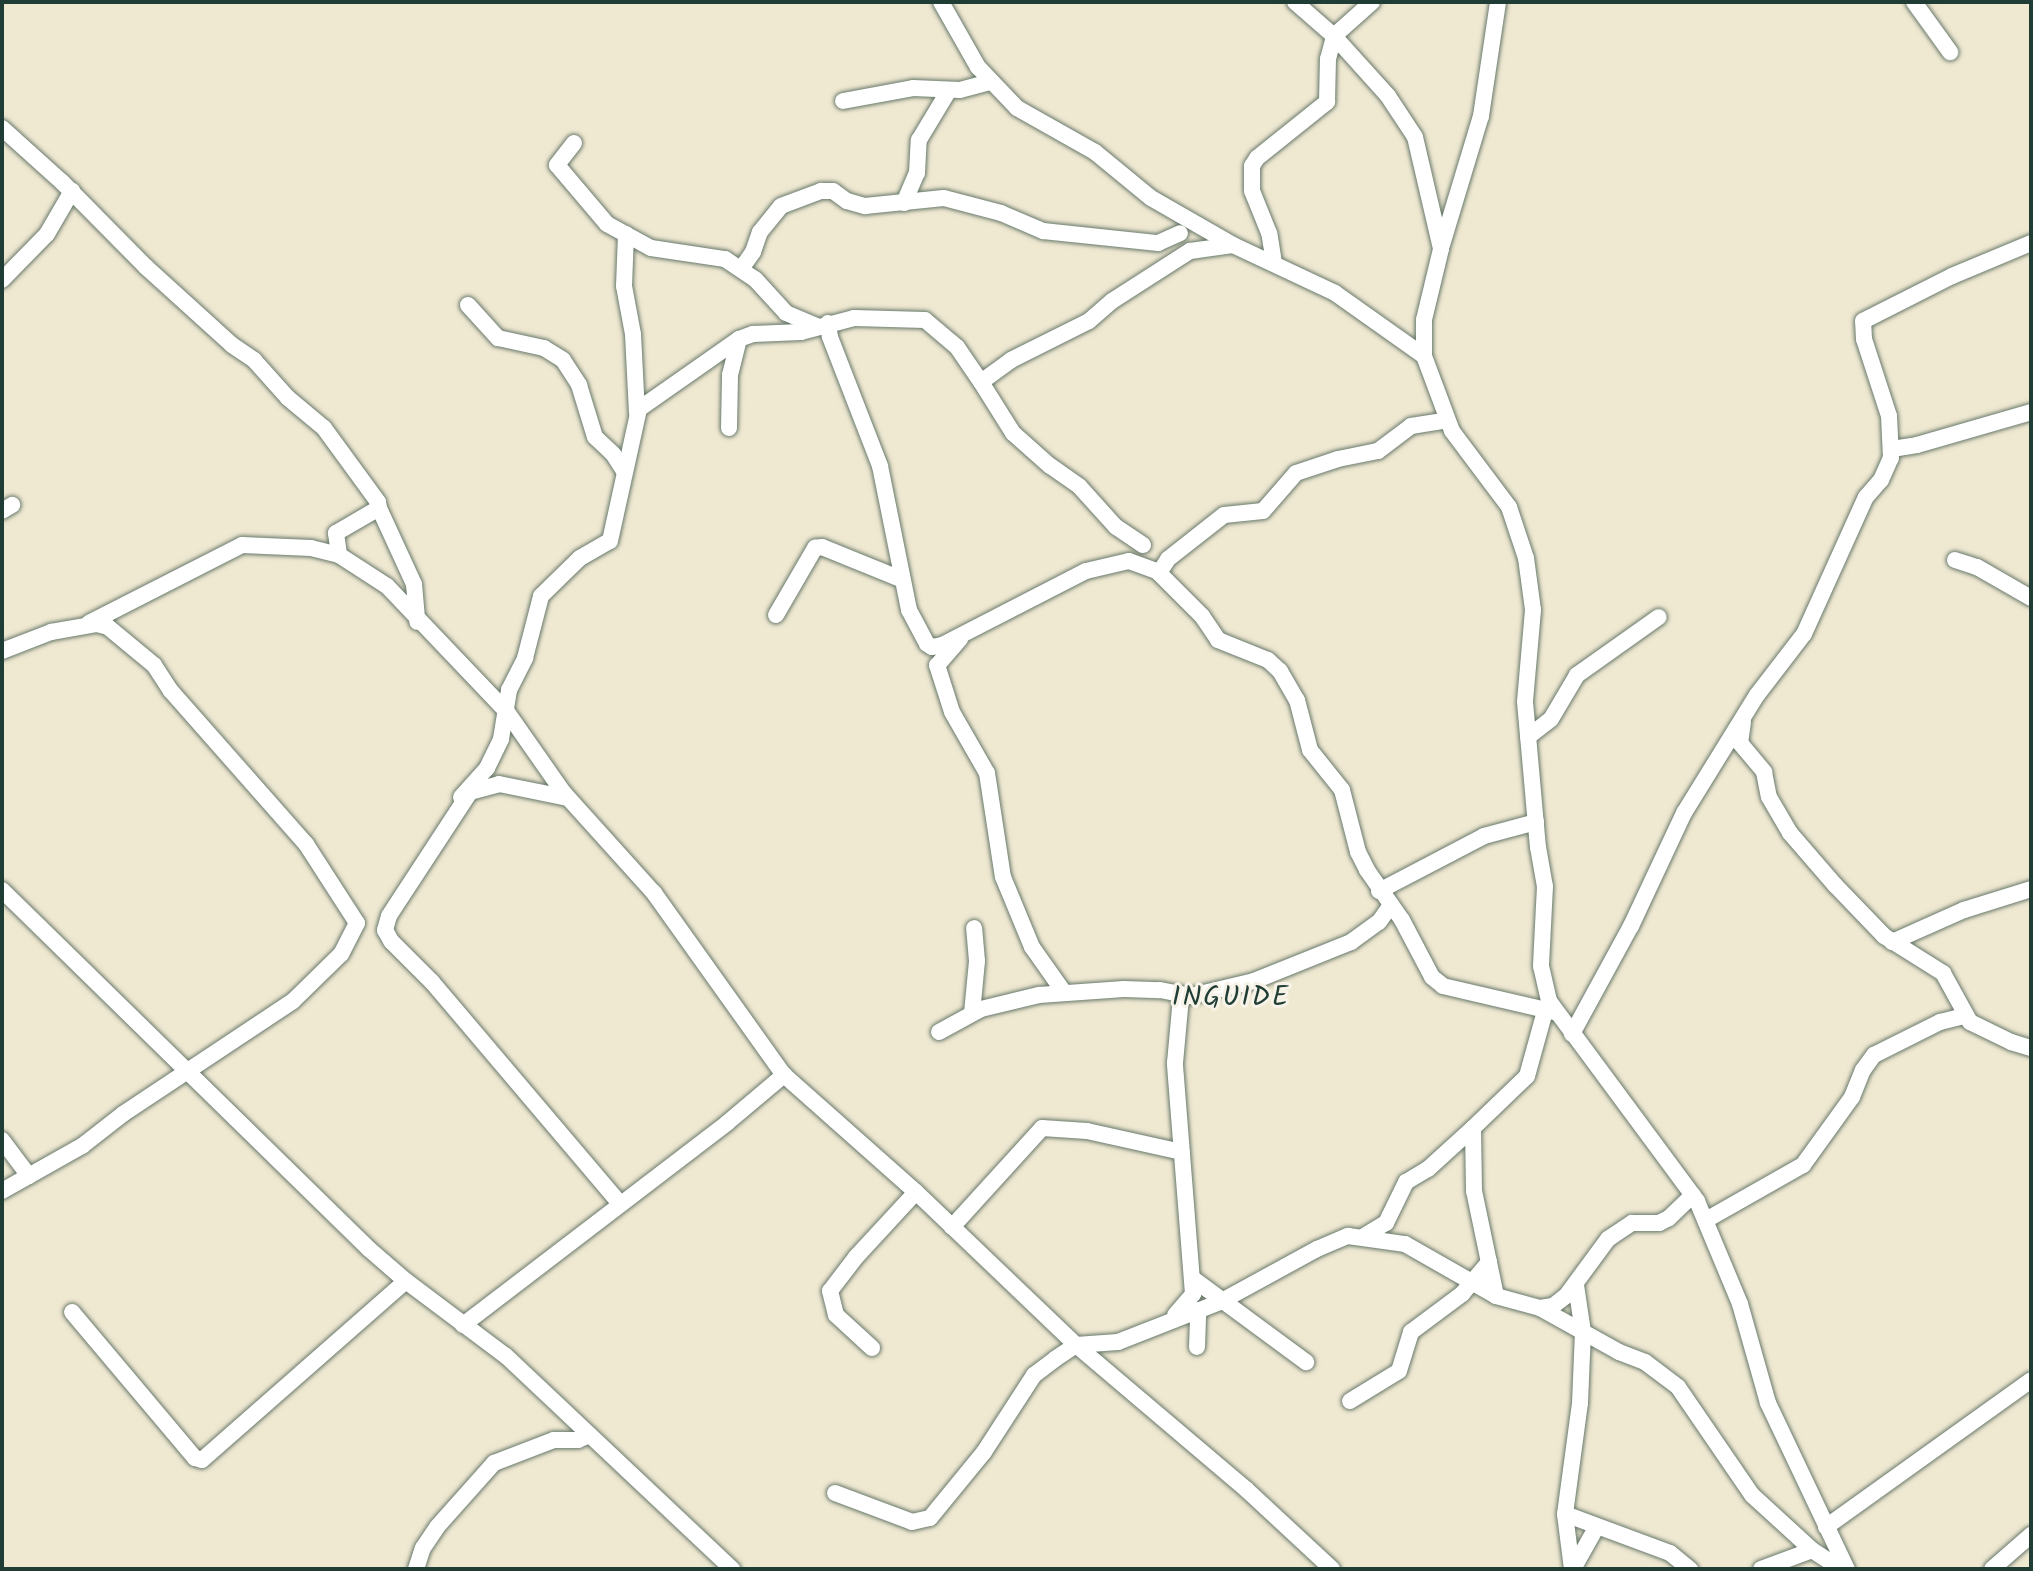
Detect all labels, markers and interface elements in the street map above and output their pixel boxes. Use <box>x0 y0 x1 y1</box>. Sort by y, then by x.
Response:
district label: INGUIDE <box>1172 981 1290 1015</box>

